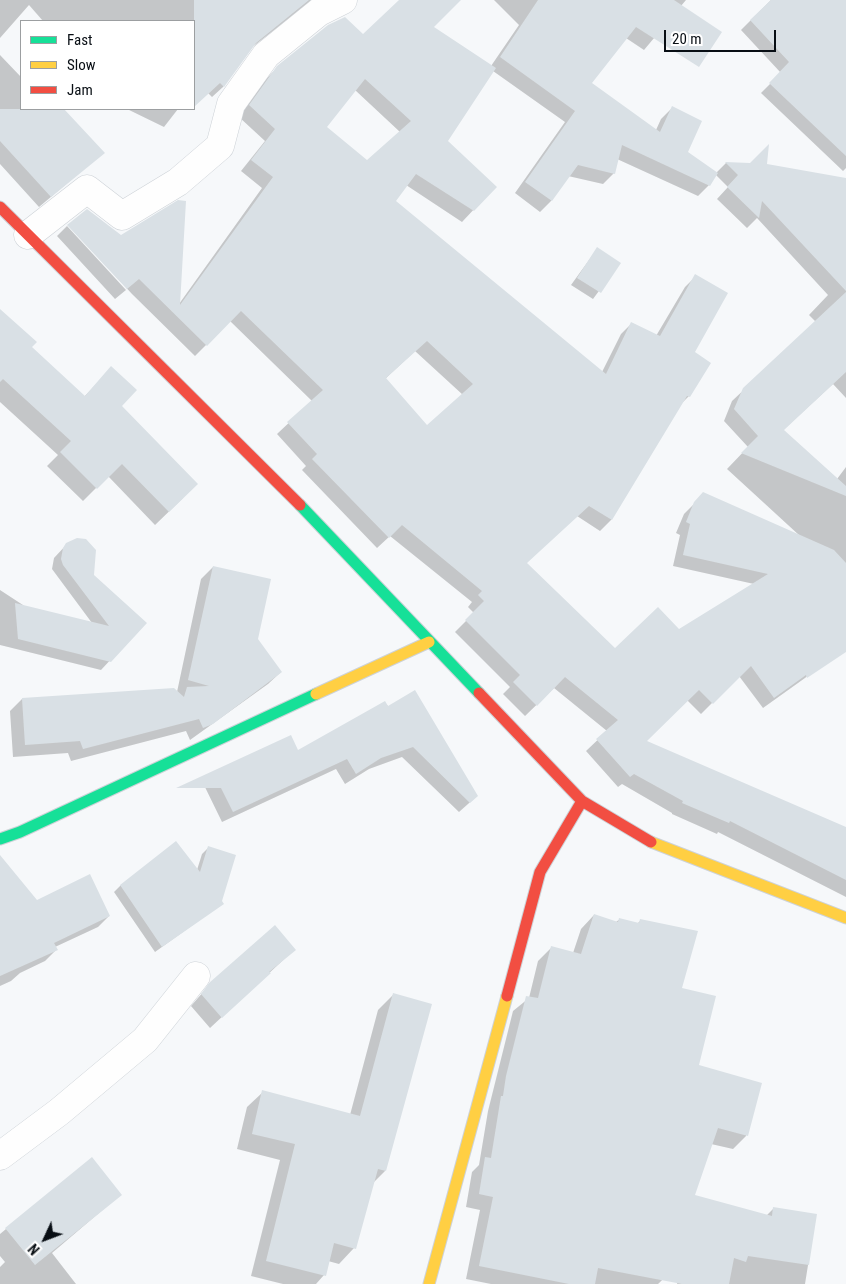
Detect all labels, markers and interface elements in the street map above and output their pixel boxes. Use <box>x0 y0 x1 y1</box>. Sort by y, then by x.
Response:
legend <box>20 20 195 110</box>
scale bar <box>666 20 778 52</box>
text: 20 m <box>672 30 702 48</box>
text: Fast <box>67 31 92 49</box>
text: Slow <box>67 56 96 74</box>
text: Jam <box>67 81 93 99</box>
north arrow <box>20 1214 70 1264</box>
text: N <box>25 1241 43 1258</box>

